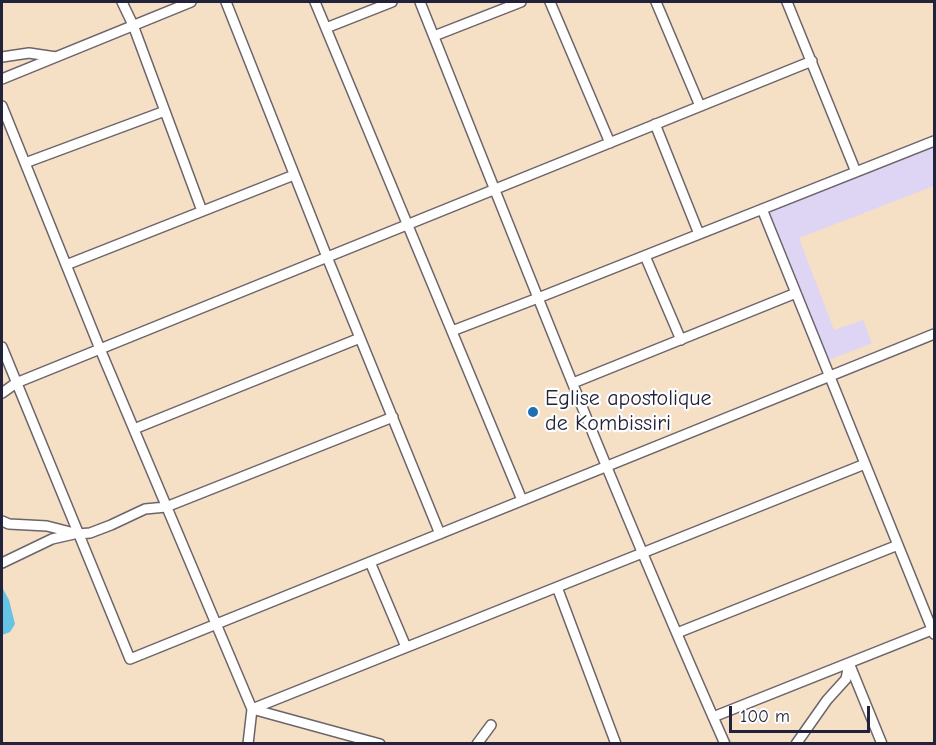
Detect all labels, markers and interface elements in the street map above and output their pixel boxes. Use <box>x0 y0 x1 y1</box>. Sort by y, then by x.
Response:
place label: Eglise apostolique de Kombissiri <box>545 386 712 438</box>
marker: Eglise apostolique de Kombissiri <box>526 405 540 419</box>
scale bar <box>732 694 873 732</box>
text: 100 m <box>740 706 790 727</box>

